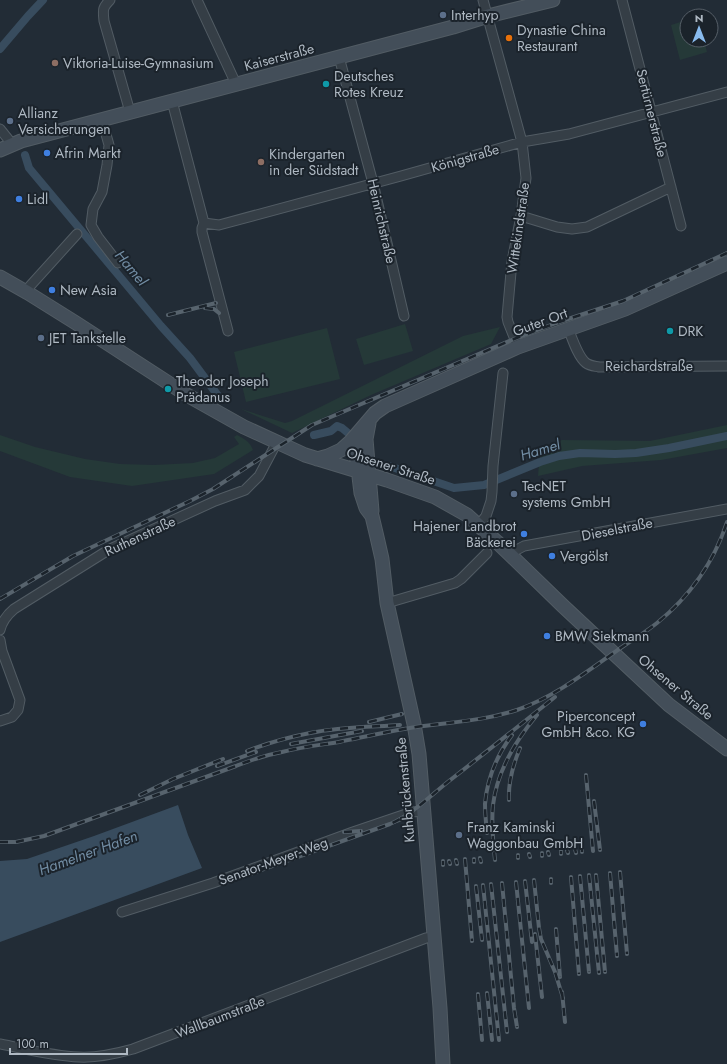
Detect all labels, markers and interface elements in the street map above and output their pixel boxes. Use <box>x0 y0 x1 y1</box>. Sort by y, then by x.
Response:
place label: Interhyp <box>451 5 499 25</box>
north arrow <box>679 8 719 48</box>
marker: Interhyp <box>438 10 448 20</box>
text: N <box>695 10 703 26</box>
place label: Dynastie China Restaurant <box>517 20 606 56</box>
marker: Dynastie China Restaurant <box>504 33 514 43</box>
street label: Kaiserstraße <box>242 38 316 76</box>
place label: Viktoria-Luise-Gymnasium <box>63 53 214 73</box>
marker: Viktoria-Luise-Gymnasium <box>50 58 60 68</box>
place label: Deutsches Rotes Kreuz <box>334 66 404 102</box>
street label: Sertürnerstraße <box>631 67 673 159</box>
marker: Deutsches Rotes Kreuz <box>321 79 331 89</box>
place label: Allianz Versicherungen <box>18 103 111 139</box>
marker: Allianz Versicherungen <box>5 116 15 126</box>
street label: Königstraße <box>429 139 501 177</box>
place label: Afrin Markt <box>55 143 121 163</box>
place label: Kindergarten in der Südstadt <box>269 144 359 180</box>
marker: Afrin Markt <box>42 148 52 158</box>
marker: Kindergarten in der Südstadt <box>256 157 266 167</box>
street label: Heinrichstraße <box>363 177 401 265</box>
street label: Wittekindstraße <box>502 181 534 275</box>
place label: Lidl <box>27 189 48 209</box>
marker: Lidl <box>14 194 24 204</box>
water label: Hamel <box>109 245 153 291</box>
place label: New Asia <box>60 280 117 300</box>
marker: New Asia <box>47 285 57 295</box>
street label: Guter Ort <box>510 303 571 341</box>
place label: DRK <box>678 321 703 341</box>
marker: DRK <box>665 326 675 336</box>
place label: JET Tankstelle <box>47 328 126 348</box>
marker: JET Tankstelle <box>36 333 46 343</box>
street label: Reichardstraße <box>605 356 693 376</box>
place label: Theodor Joseph Prädanus <box>176 371 269 407</box>
marker: Theodor Joseph Prädanus <box>163 384 173 394</box>
water label: Hamel <box>517 433 563 466</box>
street label: Ohsener Straße <box>344 442 438 490</box>
place label: TecNET systems GmbH <box>522 476 610 512</box>
marker: TecNET systems GmbH <box>509 489 519 499</box>
street label: Ruthenstraße <box>101 511 179 561</box>
street label: Dieselstraße <box>580 512 654 546</box>
place label: Hajener Landbrot Bäckerei <box>413 516 517 552</box>
marker: Hajener Landbrot Bäckerei <box>519 529 529 539</box>
place label: Vergölst <box>560 546 608 566</box>
marker: Vergölst <box>547 551 557 561</box>
place label: BMW Siekmann <box>555 626 649 646</box>
marker: BMW Siekmann <box>542 631 552 641</box>
street label: Ohsener Straße <box>634 650 718 724</box>
place label: Piperconcept GmbH &co. KG <box>541 706 636 742</box>
marker: Piperconcept GmbH &co. KG <box>638 719 648 729</box>
street label: Kuhbrückenstraße <box>390 737 420 843</box>
place label: Franz Kaminski Waggonbau GmbH <box>467 817 583 853</box>
water label: Hamelner Hafen <box>36 825 140 881</box>
marker: Franz Kaminski Waggonbau GmbH <box>454 830 464 840</box>
street label: Senator-Meyer-Weg <box>216 832 330 890</box>
street label: Wallbaumstraße <box>172 991 268 1043</box>
scale bar <box>10 1030 127 1056</box>
text: 100 m <box>16 1035 49 1053</box>

